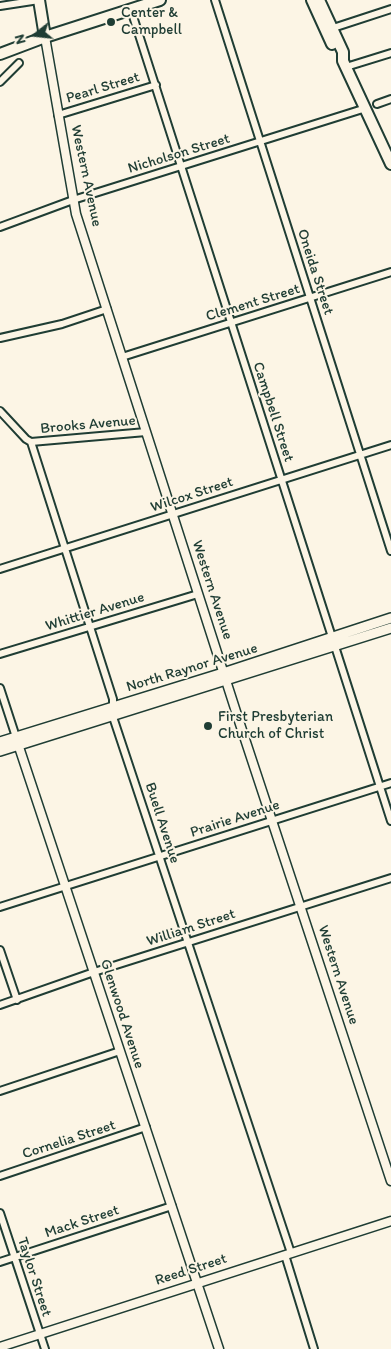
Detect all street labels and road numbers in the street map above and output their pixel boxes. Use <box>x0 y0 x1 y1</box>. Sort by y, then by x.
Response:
street label: Pearl Street <box>64 68 142 108</box>
street label: Western Avenue <box>66 123 106 229</box>
street label: Nicholson Street <box>126 130 232 178</box>
street label: Oneida Street <box>293 227 337 317</box>
street label: Clement Street <box>204 280 302 326</box>
street label: Campbell Street <box>248 360 298 464</box>
street label: Brooks Avenue <box>40 412 136 438</box>
street label: Wilcox Street <box>148 473 236 517</box>
street label: Western Avenue <box>187 538 237 642</box>
street label: Whittier Avenue <box>43 588 147 636</box>
street label: North Raynor Avenue <box>124 639 260 697</box>
street label: Buell Avenue <box>140 780 184 866</box>
street label: Prairie Avenue <box>188 796 282 842</box>
street label: William Street <box>144 905 238 951</box>
street label: Western Avenue <box>313 923 363 1027</box>
street label: Glenwood Avenue <box>96 957 148 1071</box>
street label: Cornelia Street <box>20 1116 118 1164</box>
street label: Mack Street <box>42 1201 122 1243</box>
street label: Taylor Street <box>13 1235 55 1319</box>
street label: Reed Street <box>153 1250 229 1290</box>

